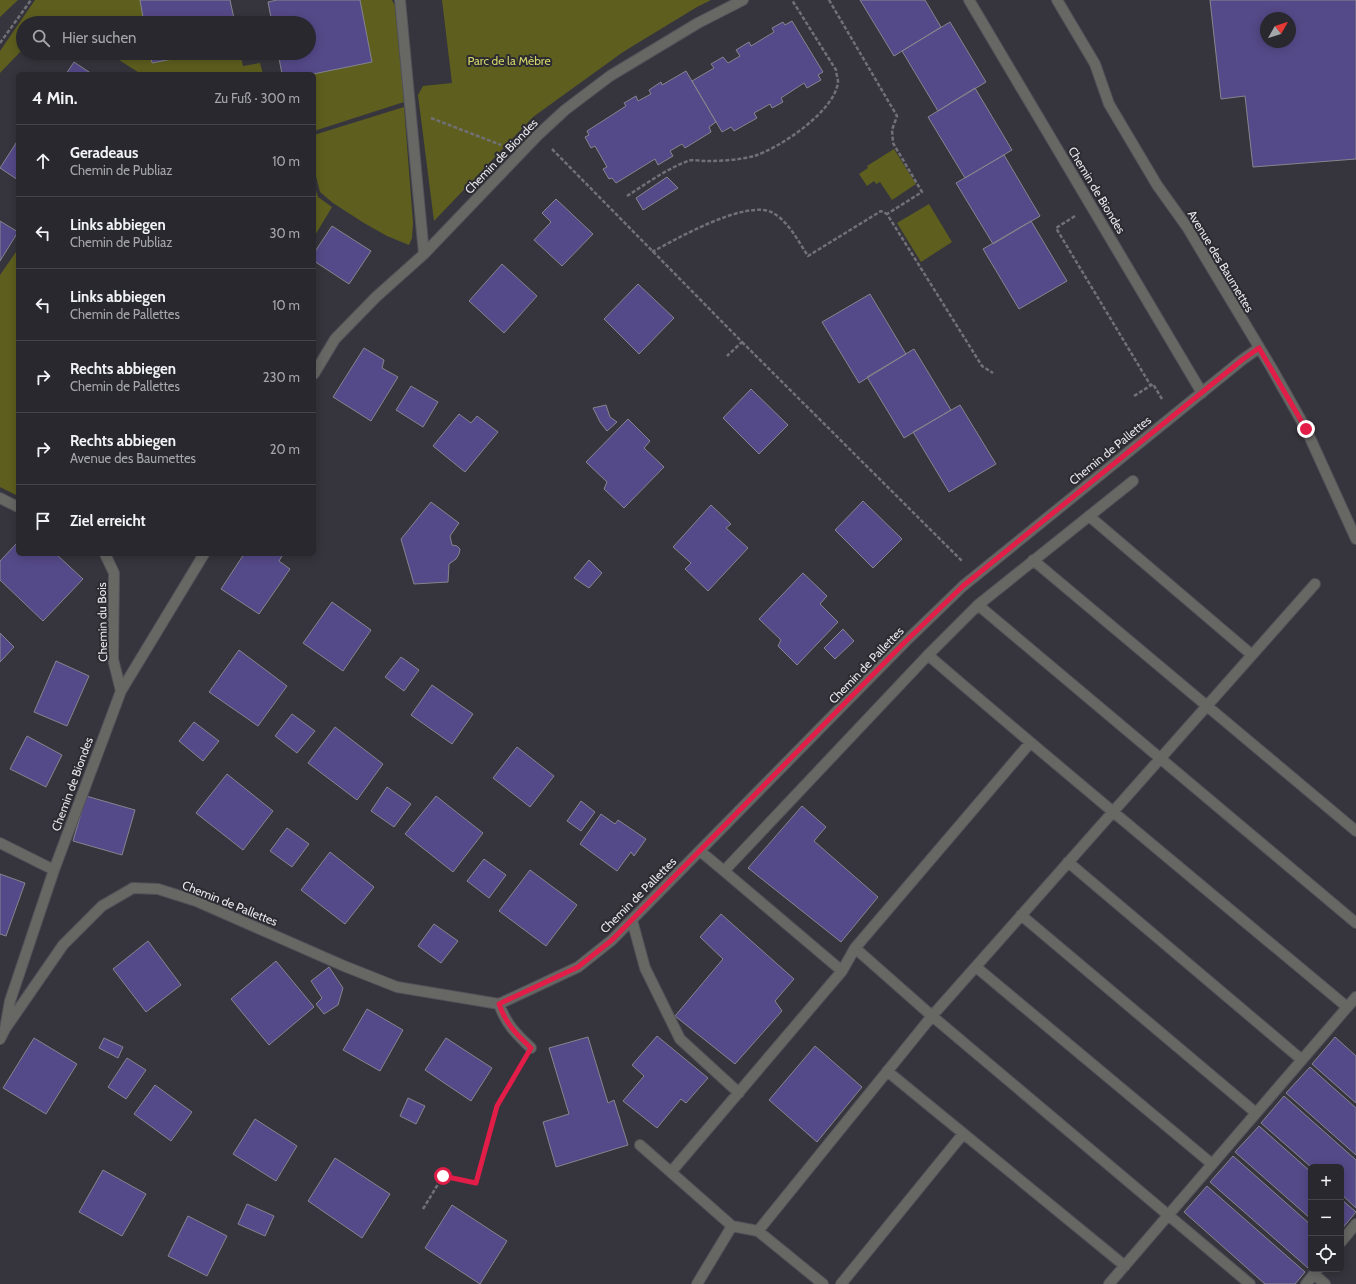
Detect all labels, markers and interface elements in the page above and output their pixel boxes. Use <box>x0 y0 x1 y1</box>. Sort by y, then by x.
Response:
north arrow <box>1260 12 1296 48</box>
search box <box>16 16 316 60</box>
icon: search <box>30 27 52 49</box>
text: Hier suchen <box>62 29 137 47</box>
park label: Parc de la Mèbre <box>467 53 551 68</box>
text: 4 Min. <box>32 88 78 108</box>
text: Zu Fuß · 300 m <box>214 90 300 106</box>
street label: Chemin de Biondes <box>461 115 541 197</box>
text: Geradeaus <box>70 144 138 162</box>
street label: Chemin de Biondes <box>1065 144 1129 236</box>
icon: ahead <box>32 150 54 172</box>
text: 10 m <box>272 153 300 169</box>
text: Chemin de Publiaz <box>70 162 172 178</box>
street label: Avenue des Baumettes <box>1185 207 1257 315</box>
text: Links abbiegen <box>70 216 166 234</box>
icon: left <box>32 222 54 244</box>
text: 30 m <box>270 225 300 241</box>
text: Chemin de Publiaz <box>70 234 172 250</box>
text: Links abbiegen <box>70 288 166 306</box>
icon: left <box>32 294 54 316</box>
text: 10 m <box>272 297 300 313</box>
text: Chemin de Pallettes <box>70 306 180 322</box>
text: Rechts abbiegen <box>70 360 176 378</box>
icon: right <box>32 366 54 388</box>
text: 230 m <box>263 369 300 385</box>
text: Chemin de Pallettes <box>70 378 180 394</box>
street label: Chemin de Pallettes <box>1066 412 1154 488</box>
route end <box>1297 420 1315 438</box>
text: Rechts abbiegen <box>70 432 176 450</box>
icon: right <box>32 438 54 460</box>
text: 20 m <box>270 441 300 457</box>
text: Avenue des Baumettes <box>70 450 196 466</box>
icon: arrive <box>32 510 54 532</box>
text: Ziel erreicht <box>70 512 146 530</box>
street label: Chemin du Bois <box>94 582 110 662</box>
street label: Chemin de Pallettes <box>825 623 907 707</box>
street label: Chemin de Biondes <box>48 735 96 833</box>
street label: Chemin de Pallettes <box>597 854 679 936</box>
street label: Chemin de Pallettes <box>180 877 280 929</box>
map controls <box>1308 1164 1344 1272</box>
button: + <box>1308 1164 1344 1200</box>
route start <box>434 1167 452 1185</box>
button: − <box>1308 1200 1344 1236</box>
button: locate <box>1308 1236 1344 1272</box>

